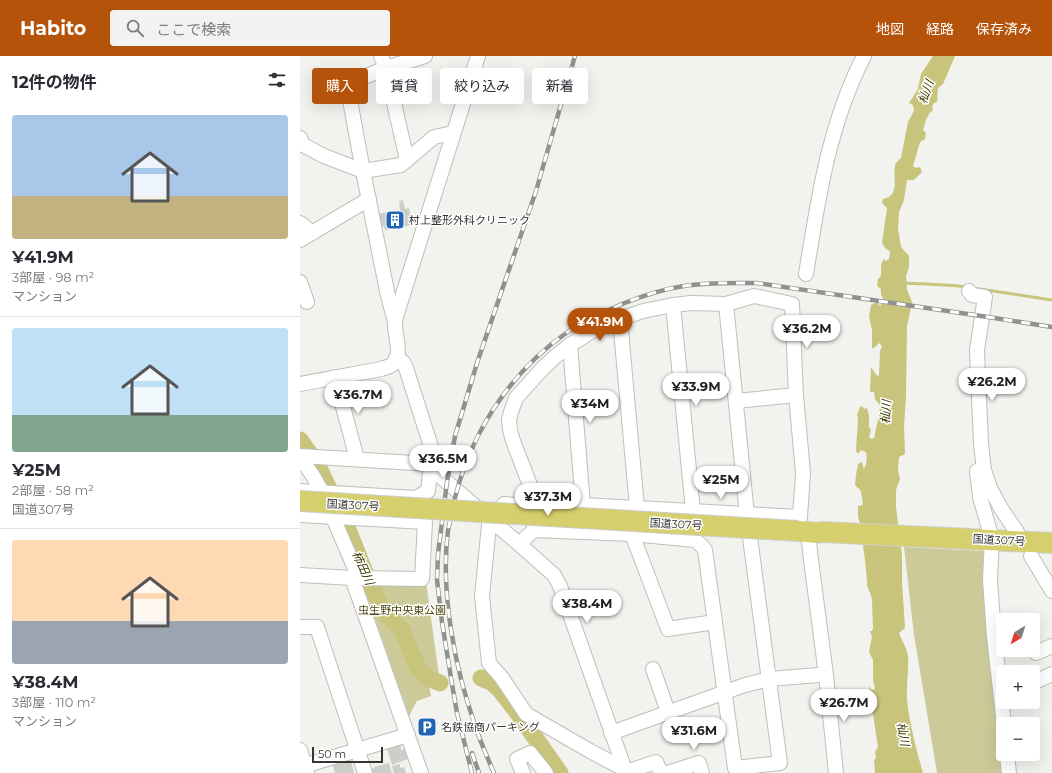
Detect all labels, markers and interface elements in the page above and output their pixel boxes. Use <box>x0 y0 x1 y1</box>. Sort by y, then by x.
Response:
search box <box>110 10 390 46</box>
text: Habito <box>20 17 86 40</box>
icon: search <box>124 17 146 39</box>
text: ここで検索 <box>156 20 231 39</box>
text: 地図 <box>876 20 904 38</box>
text: 経路 <box>926 20 954 38</box>
text: 保存済み <box>976 20 1032 38</box>
chip: 購入 <box>312 68 368 104</box>
chip: 賃貸 <box>376 68 432 104</box>
chip: 絞り込み <box>440 68 524 104</box>
chip: 新着 <box>532 68 588 104</box>
icon: filters <box>266 69 288 91</box>
text: 12件の物件 <box>12 72 97 92</box>
water label: 杣川 <box>914 76 937 106</box>
icon: home <box>114 141 186 213</box>
building icon: 村上整形外科クリニック <box>384 209 406 231</box>
place label: 村上整形外科クリニック <box>409 213 530 227</box>
text: ¥41.9M <box>12 247 74 267</box>
text: 3部屋 · 98 m² <box>12 269 94 285</box>
text: マンション <box>12 288 77 304</box>
pin: ¥41.9M <box>567 308 633 342</box>
text: ¥41.9M <box>576 313 624 329</box>
pin: ¥36.2M <box>774 315 840 349</box>
text: ¥36.2M <box>782 320 832 336</box>
icon: home <box>114 354 186 426</box>
pin: ¥26.2M <box>959 368 1025 402</box>
pin: ¥33.9M <box>663 373 729 407</box>
text: ¥26.2M <box>967 373 1017 389</box>
text: ¥33.9M <box>671 378 721 394</box>
pin: ¥36.7M <box>325 381 391 415</box>
text: ¥36.7M <box>333 386 383 402</box>
pin: ¥34M <box>566 390 614 424</box>
text: ¥34M <box>571 395 609 411</box>
water label: 杣川 <box>877 397 894 424</box>
pin: ¥36.5M <box>410 445 476 479</box>
text: ¥36.5M <box>418 450 468 466</box>
text: ¥25M <box>12 460 61 480</box>
pin: ¥25M <box>697 466 745 500</box>
text: ¥25M <box>702 471 740 487</box>
text: 2部屋 · 58 m² <box>12 482 94 498</box>
pin: ¥37.3M <box>515 483 581 517</box>
text: ¥37.3M <box>524 488 572 504</box>
street label: 国道307号 <box>326 497 380 513</box>
text: 国道307号 <box>12 501 75 517</box>
street label: 国道307号 <box>649 516 703 532</box>
street label: 国道307号 <box>972 532 1026 548</box>
water label: 柿田川 <box>349 548 378 589</box>
icon: home <box>114 566 186 638</box>
pin: ¥38.4M <box>554 590 620 624</box>
text: ¥38.4M <box>562 595 612 611</box>
park label: 虫生野中央東公園 <box>358 603 446 617</box>
north arrow <box>996 613 1040 657</box>
map controls <box>996 613 1040 761</box>
button: + <box>996 665 1040 709</box>
text: ¥38.4M <box>12 672 79 692</box>
pin: ¥26.7M <box>811 689 877 723</box>
text: 3部屋 · 110 m² <box>12 694 96 710</box>
text: ¥26.7M <box>819 694 869 710</box>
text: マンション <box>12 713 77 729</box>
parking icon: 名鉄協商パーキング <box>416 716 438 738</box>
pin: ¥31.6M <box>661 717 727 751</box>
button: − <box>996 717 1040 761</box>
place label: 名鉄協商パーキング <box>441 720 540 734</box>
water label: 杣川 <box>894 721 913 749</box>
text: ¥31.6M <box>671 722 717 738</box>
scale bar <box>312 745 383 764</box>
text: 50 m <box>318 747 346 761</box>

